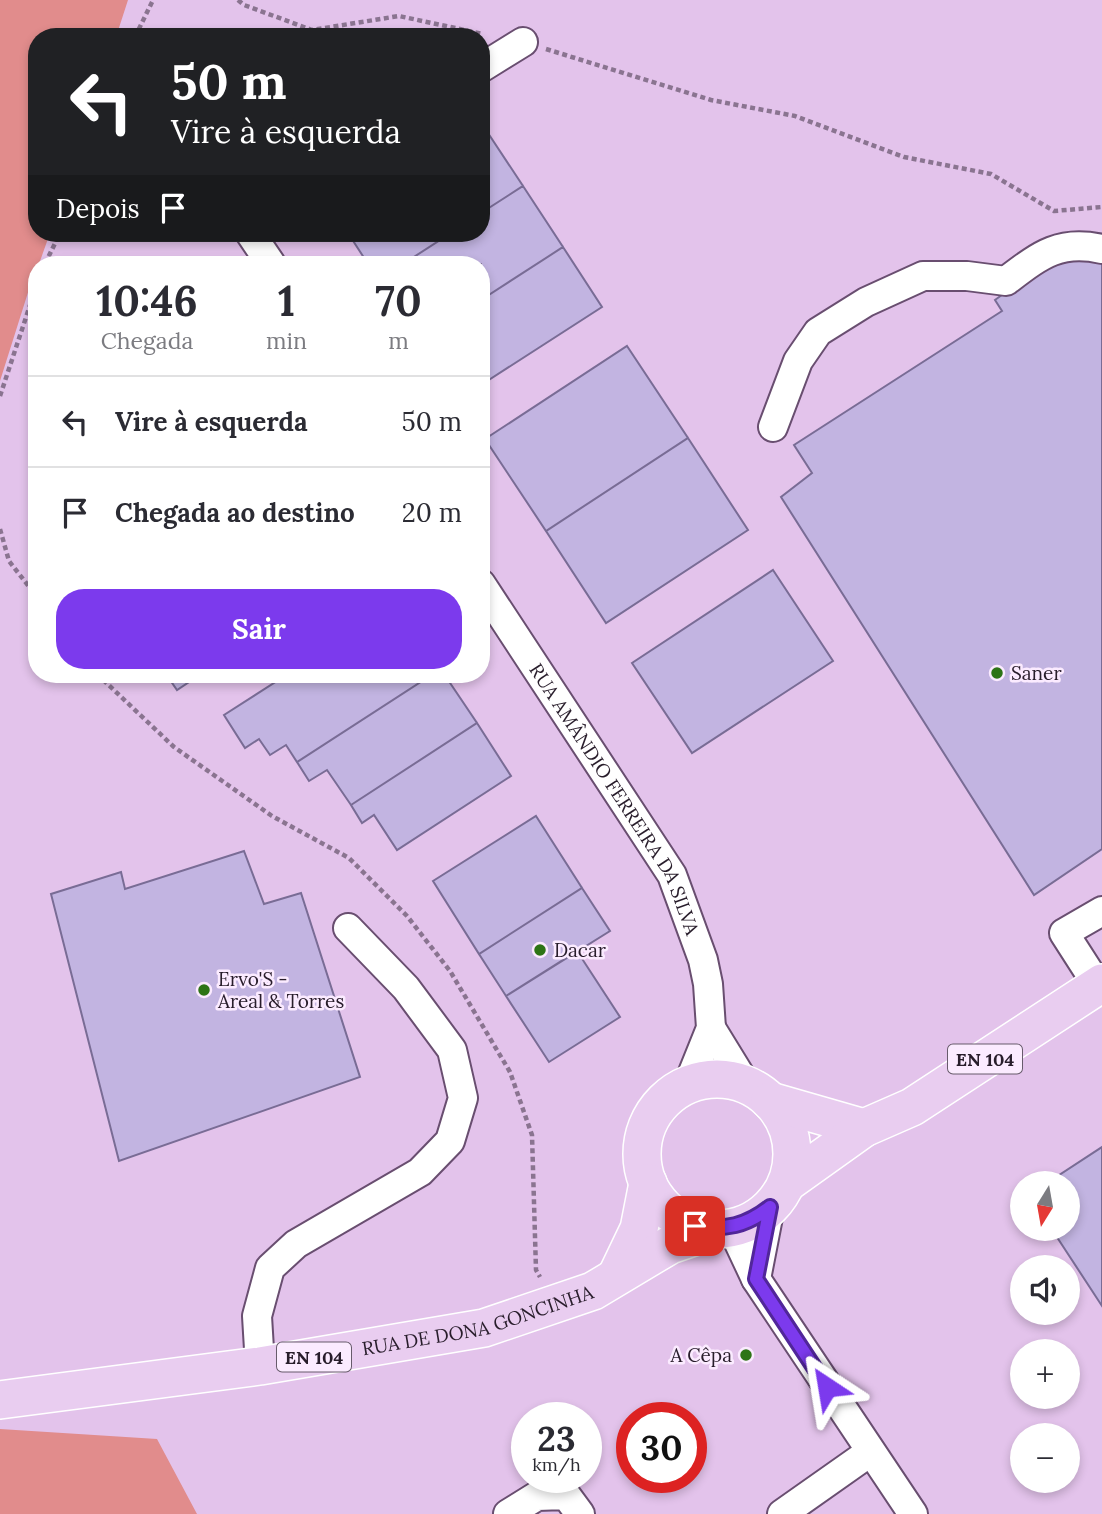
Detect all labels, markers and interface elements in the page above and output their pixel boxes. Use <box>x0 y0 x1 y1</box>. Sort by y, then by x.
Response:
text: 50 m <box>171 50 287 112</box>
icon: left <box>56 56 147 147</box>
text: Vire à esquerda <box>171 111 401 152</box>
icon: arrive <box>154 189 192 227</box>
text: Depois <box>56 192 140 225</box>
text: 10:46 <box>96 274 198 328</box>
text: 1 <box>278 274 295 328</box>
text: 70 <box>375 274 422 328</box>
text: Chegada <box>101 326 193 355</box>
text: min <box>266 326 307 355</box>
text: m <box>388 326 409 355</box>
icon: left <box>56 403 94 441</box>
text: Vire à esquerda <box>115 405 308 438</box>
text: 50 m <box>402 405 462 438</box>
icon: arrive <box>56 494 94 532</box>
text: Chegada ao destino <box>115 496 355 529</box>
text: 20 m <box>402 496 462 529</box>
button: Sair <box>56 589 462 669</box>
street label: RUA AMÂNDIO FERREIRA DA SILVA <box>524 659 705 939</box>
place label: Saner <box>1011 661 1062 685</box>
marker: Saner <box>989 665 1005 681</box>
place label: Dacar <box>554 938 607 962</box>
marker: Dacar <box>532 942 548 958</box>
place label: Ervo'S - Areal & Torres <box>217 967 344 1013</box>
marker: Ervo'S - Areal & Torres <box>196 982 212 998</box>
road number: EN 104 <box>948 1044 1022 1074</box>
north arrow <box>1010 1171 1080 1241</box>
map controls <box>1010 1171 1080 1493</box>
pin <box>665 1196 725 1256</box>
icon: arrive <box>676 1207 714 1245</box>
button: sound <box>1010 1255 1080 1325</box>
street label: RUA DE DONA GONCINHA <box>360 1279 598 1360</box>
button: + <box>1010 1339 1080 1409</box>
road number: EN 104 <box>277 1342 351 1372</box>
place label: A Cêpa <box>669 1343 732 1367</box>
marker: A Cêpa <box>738 1347 754 1363</box>
position arrow <box>790 1350 864 1424</box>
speed limit sign: 30 <box>616 1402 707 1493</box>
text: 23 <box>537 1416 576 1461</box>
button: − <box>1010 1423 1080 1493</box>
text: km/h <box>532 1453 581 1476</box>

